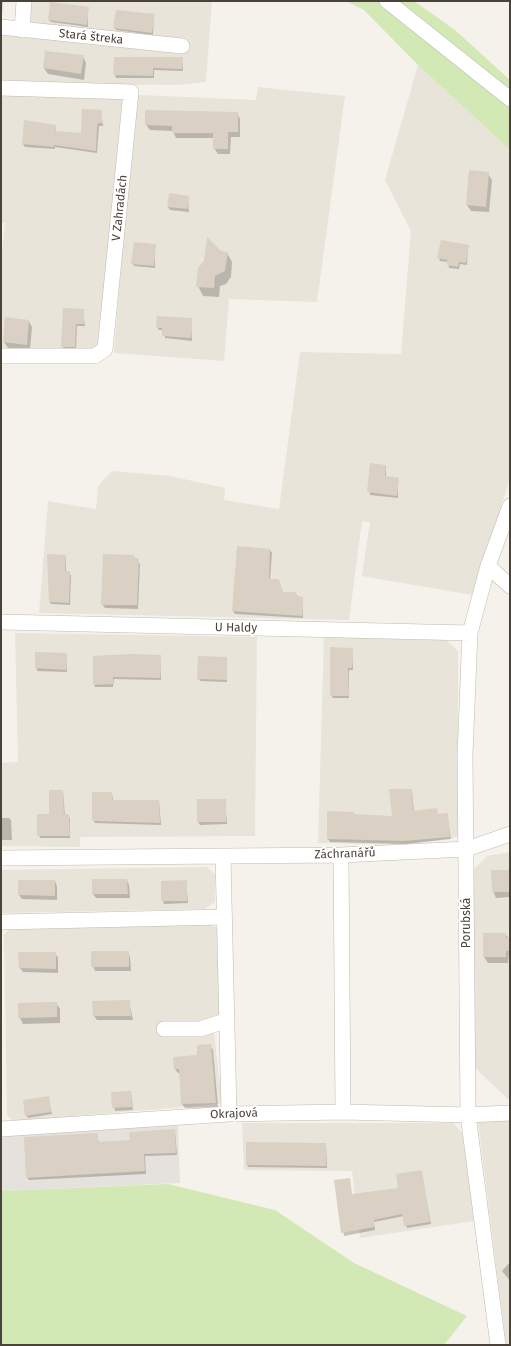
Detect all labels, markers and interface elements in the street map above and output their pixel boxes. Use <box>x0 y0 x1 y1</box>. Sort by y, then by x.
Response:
street label: Stará štreka <box>58 26 124 48</box>
street label: V Zahradách <box>109 174 131 242</box>
street label: U Haldy <box>215 620 257 636</box>
street label: Záchranářů <box>314 846 376 862</box>
street label: Porubská <box>460 898 474 948</box>
street label: Okrajová <box>210 1106 258 1122</box>

